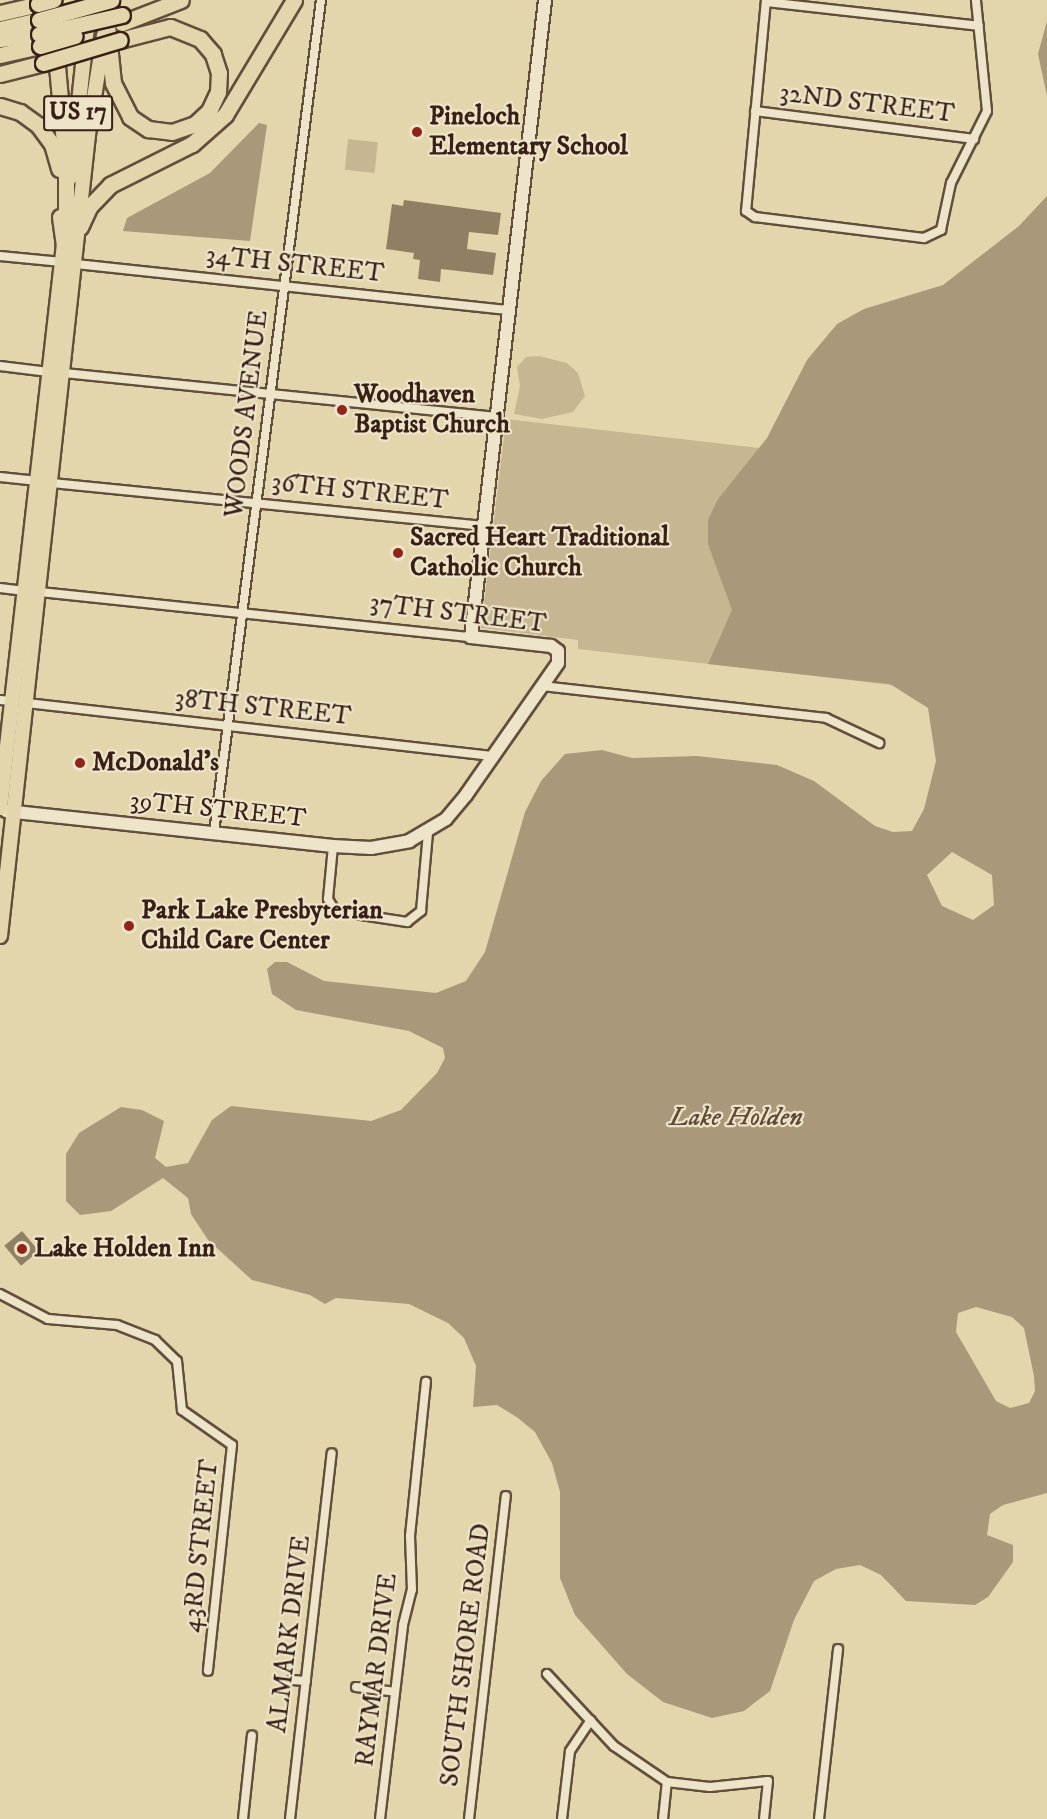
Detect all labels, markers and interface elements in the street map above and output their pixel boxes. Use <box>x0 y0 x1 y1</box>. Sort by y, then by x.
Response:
street label: 32ND STREET <box>778 78 956 130</box>
road number: US 17 <box>42 92 114 134</box>
place label: Pineloch Elementary School <box>429 101 628 162</box>
marker: Pineloch Elementary School <box>410 125 424 139</box>
street label: 34TH STREET <box>204 240 386 290</box>
street label: WOODS AVENUE <box>219 308 275 520</box>
place label: Woodhaven Baptist Church <box>354 379 510 440</box>
marker: Woodhaven Baptist Church <box>335 403 349 417</box>
street label: 36TH STREET <box>270 467 450 517</box>
place label: Sacred Heart Traditional Catholic Church <box>410 522 669 584</box>
marker: Sacred Heart Traditional Catholic Church <box>391 546 405 560</box>
street label: 37TH STREET <box>368 588 548 640</box>
street label: 38TH STREET <box>173 683 353 733</box>
place label: McDonald's <box>92 747 219 779</box>
marker: McDonald's <box>73 756 87 770</box>
street label: 39TH STREET <box>128 785 308 835</box>
place label: Park Lake Presbyterian Child Care Center <box>141 895 383 957</box>
marker: Park Lake Presbyterian Child Care Center <box>122 919 136 933</box>
water label: Lake Holden <box>669 1102 803 1134</box>
place label: Lake Holden Inn <box>34 1233 215 1265</box>
marker: Lake Holden Inn <box>15 1242 29 1256</box>
street label: 43RD STREET <box>176 1458 226 1634</box>
street label: SOUTH SHORE ROAD <box>434 1522 498 1788</box>
street label: ALMARK DRIVE <box>262 1533 318 1735</box>
street label: RAYMAR DRIVE <box>350 1571 404 1769</box>

